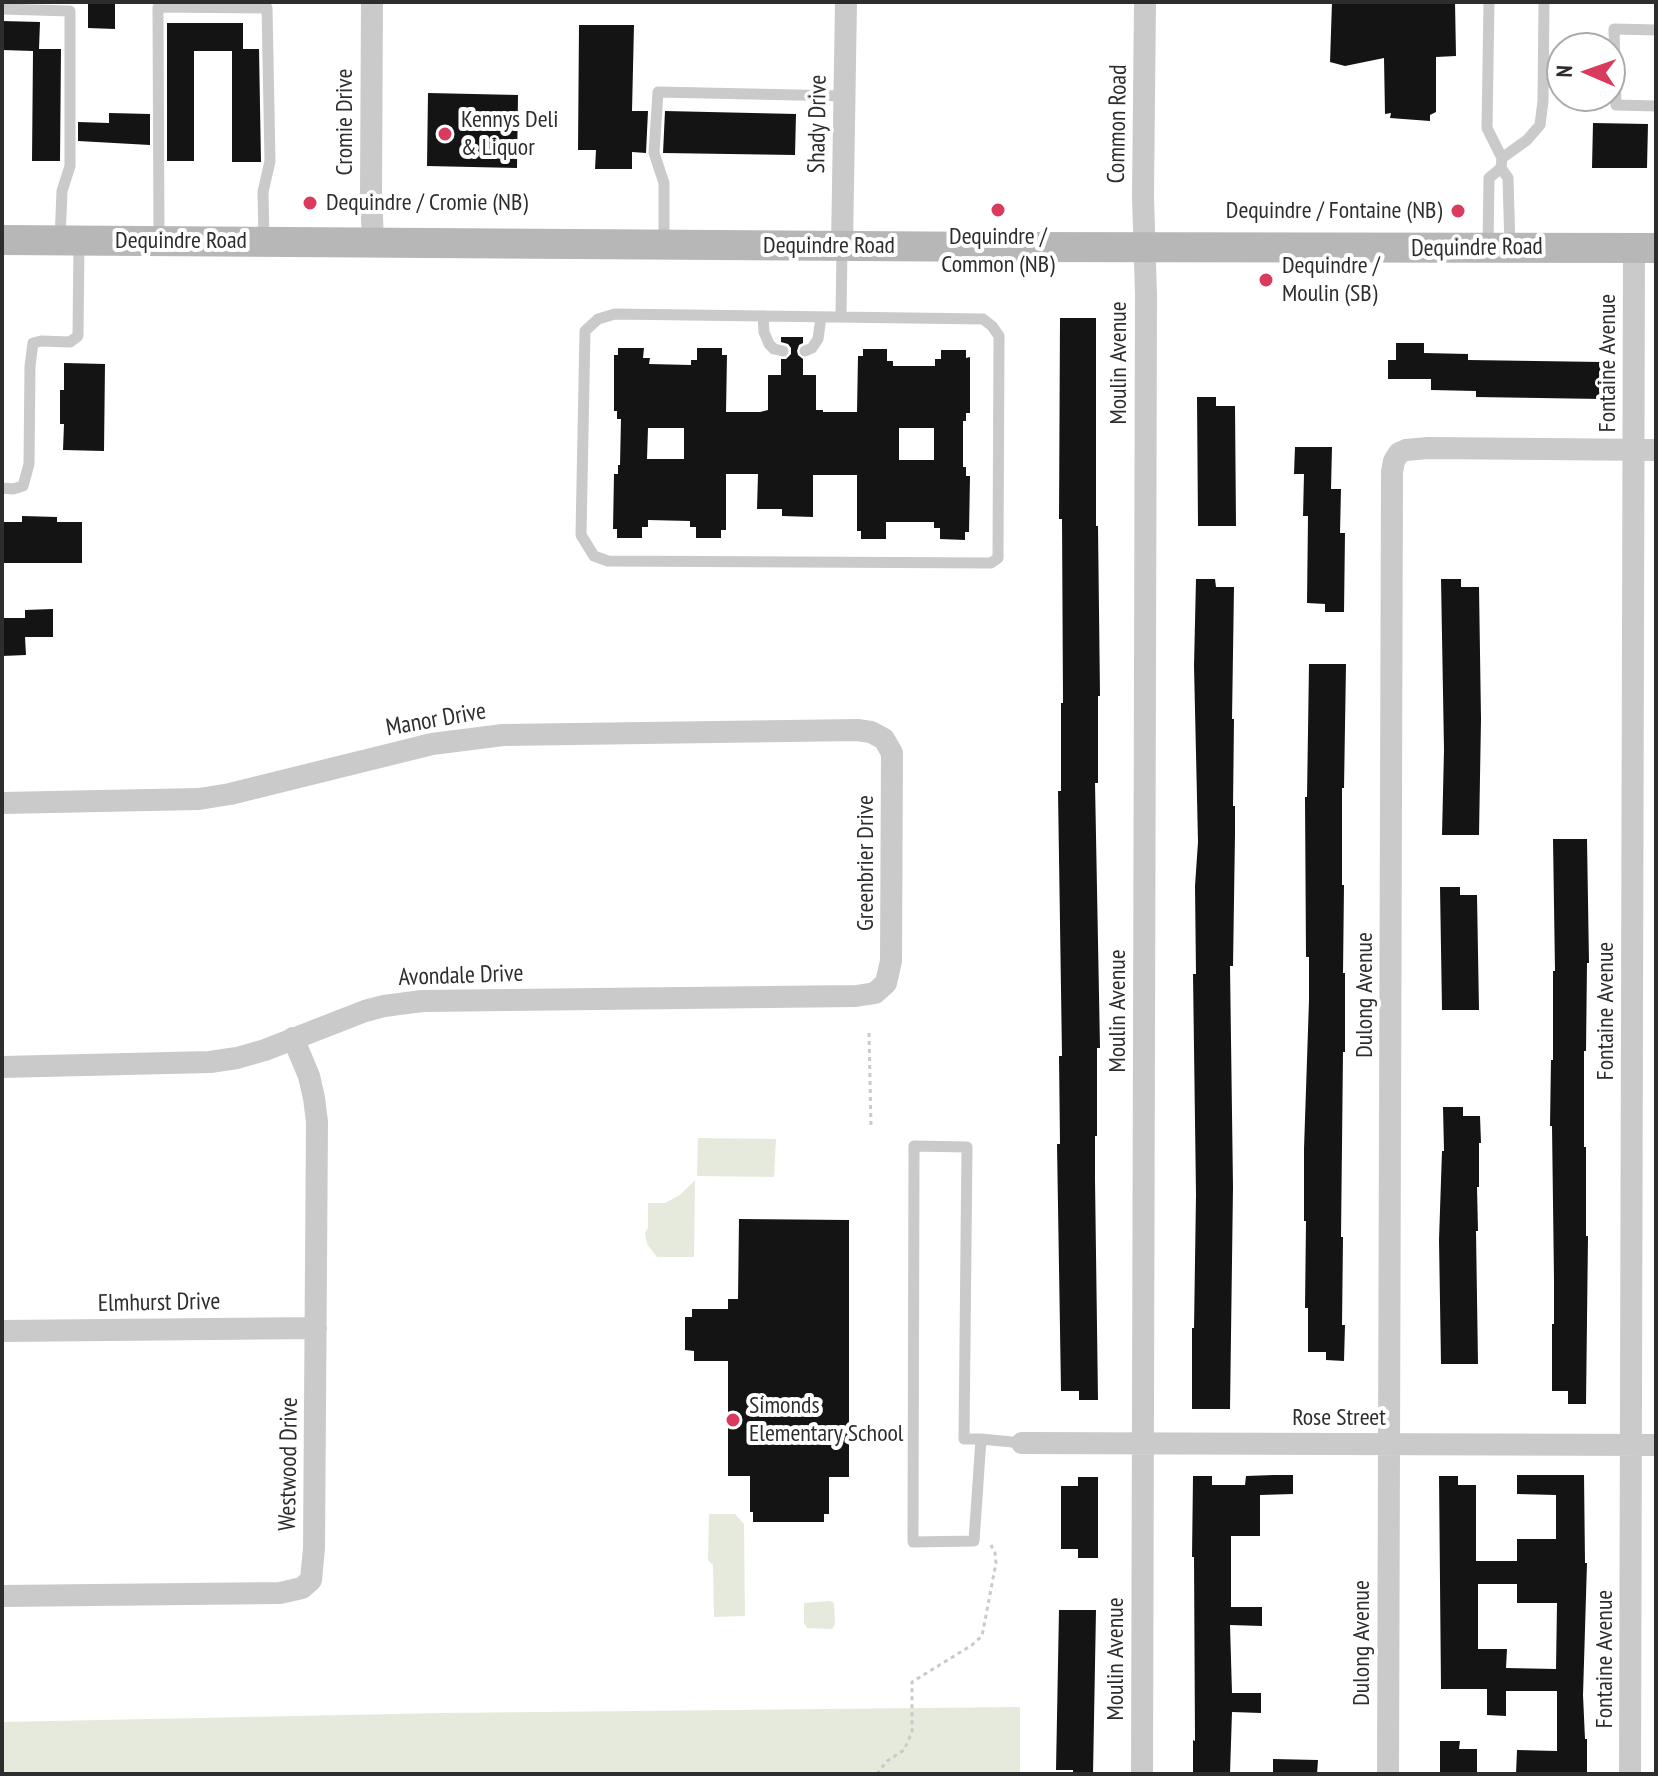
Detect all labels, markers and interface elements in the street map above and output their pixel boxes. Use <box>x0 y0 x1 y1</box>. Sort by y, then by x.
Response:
north arrow <box>1546 32 1626 112</box>
street label: Common Road <box>1103 64 1133 184</box>
text: N <box>1550 65 1578 78</box>
street label: Cromie Drive <box>331 68 359 176</box>
street label: Shady Drive <box>803 74 833 174</box>
place label: Kennys Deli & Liquor <box>461 106 558 162</box>
marker: Kennys Deli & Liquor <box>436 125 454 143</box>
place label: Dequindre / Cromie (NB) <box>326 189 528 217</box>
marker: Dequindre / Cromie (NB) <box>301 194 319 212</box>
place label: Dequindre / Fontaine (NB) <box>1226 197 1442 225</box>
marker: Dequindre / Common (NB) <box>989 201 1007 219</box>
marker: Dequindre / Fontaine (NB) <box>1449 202 1467 220</box>
place label: Dequindre / Common (NB) <box>941 223 1055 279</box>
street label: Dequindre Road <box>115 227 247 255</box>
street label: Dequindre Road <box>763 232 895 260</box>
street label: Dequindre Road <box>1411 232 1543 264</box>
place label: Dequindre / Moulin (SB) <box>1282 252 1380 308</box>
marker: Dequindre / Moulin (SB) <box>1257 271 1275 289</box>
street label: Fontaine Avenue <box>1594 294 1622 432</box>
street label: Moulin Avenue <box>1105 301 1133 425</box>
street label: Manor Drive <box>384 697 488 743</box>
street label: Greenbrier Drive <box>852 795 880 931</box>
street label: Dulong Avenue <box>1351 932 1379 1058</box>
street label: Fontaine Avenue <box>1592 942 1620 1080</box>
street label: Moulin Avenue <box>1104 949 1132 1073</box>
street label: Avondale Drive <box>398 959 524 993</box>
street label: Elmhurst Drive <box>98 1288 220 1318</box>
place label: Simonds Elementary School <box>749 1392 903 1448</box>
street label: Westwood Drive <box>273 1397 305 1531</box>
street label: Rose Street <box>1292 1404 1386 1432</box>
marker: Simonds Elementary School <box>724 1411 742 1429</box>
street label: Dulong Avenue <box>1348 1580 1376 1706</box>
street label: Fontaine Avenue <box>1591 1590 1619 1728</box>
street label: Moulin Avenue <box>1102 1597 1130 1721</box>

